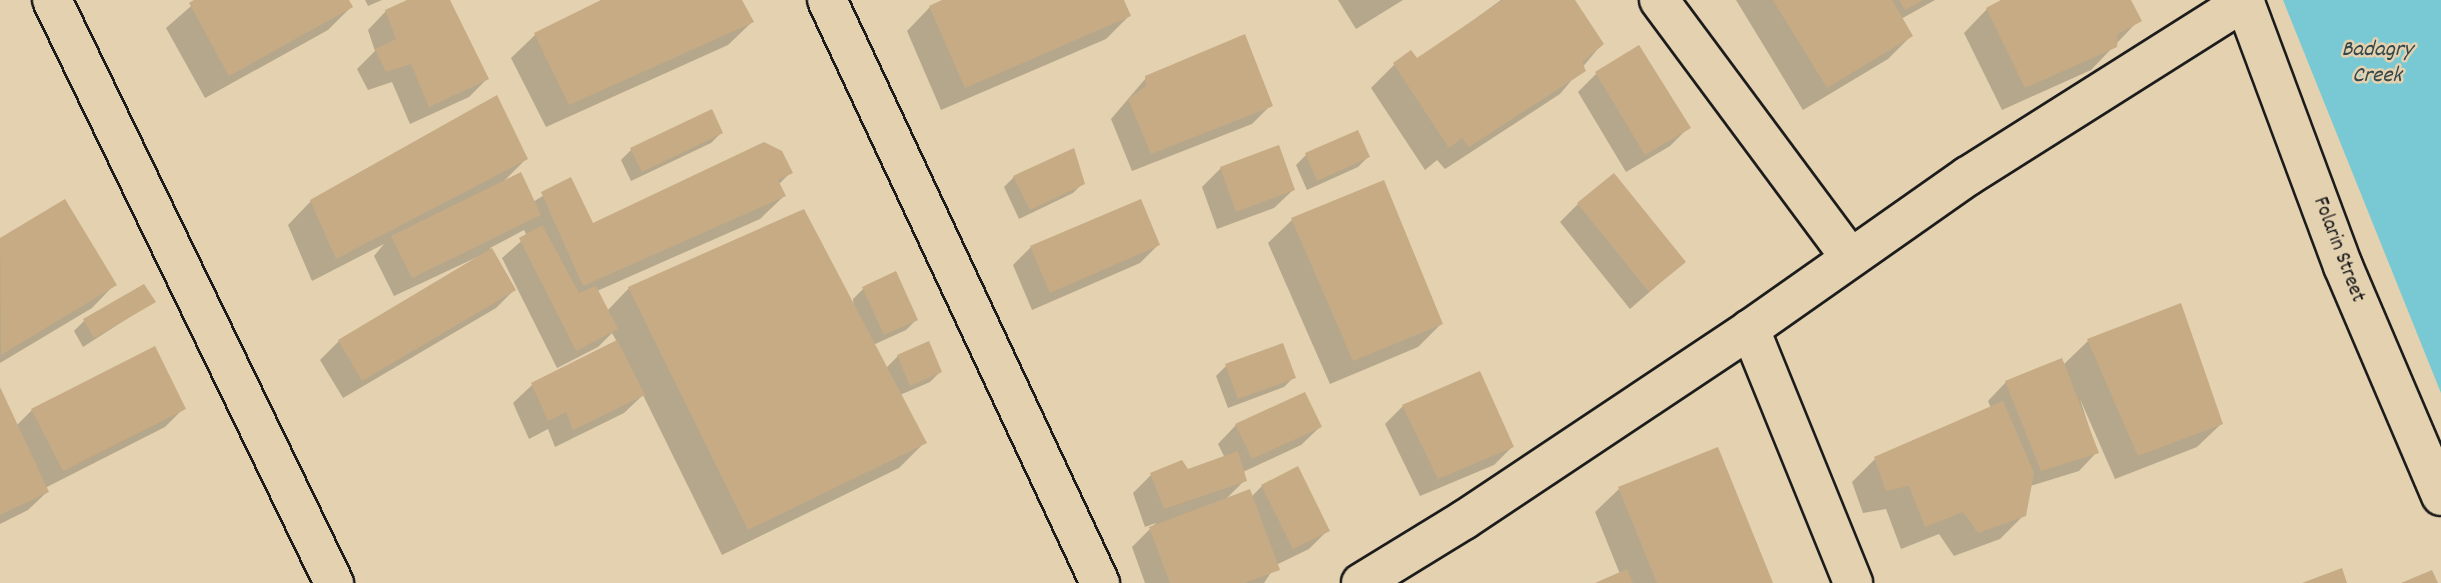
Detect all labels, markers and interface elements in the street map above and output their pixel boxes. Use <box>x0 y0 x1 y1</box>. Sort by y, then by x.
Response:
water label: Badagry Creek <box>2341 37 2413 91</box>
street label: Folarin Street <box>2306 194 2370 306</box>

